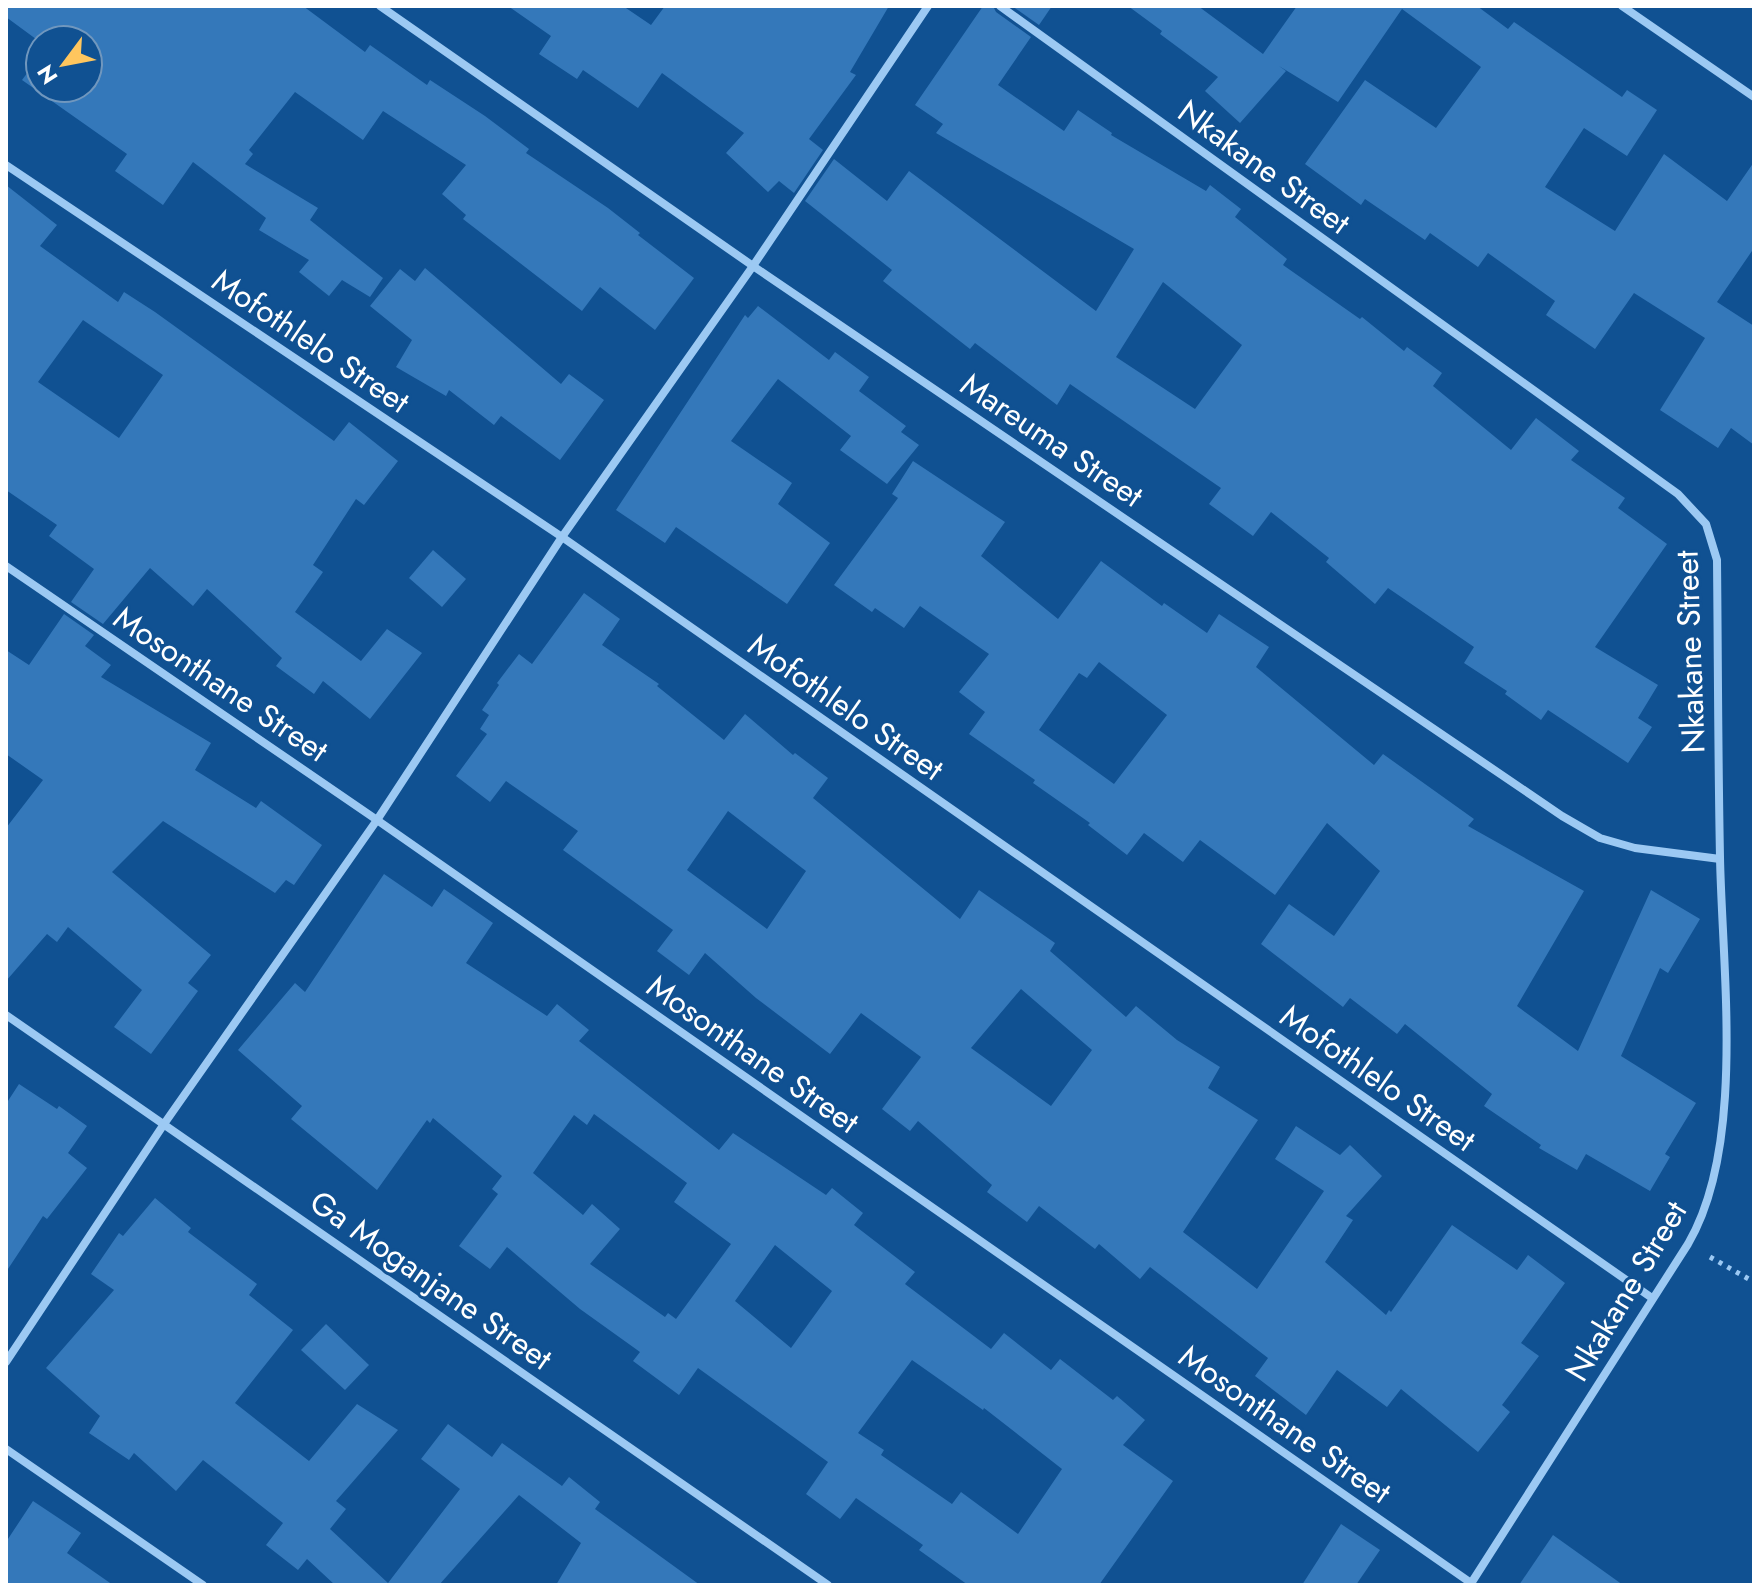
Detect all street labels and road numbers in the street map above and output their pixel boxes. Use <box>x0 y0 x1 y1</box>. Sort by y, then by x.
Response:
street label: Nkakane Street <box>1168 89 1360 245</box>
street label: Mofothlelo Street <box>203 258 419 424</box>
street label: Mareuma Street <box>952 362 1153 518</box>
street label: Nkakane Street <box>1663 549 1717 754</box>
street label: Mosonthane Street <box>105 595 338 773</box>
street label: Mofothlelo Street <box>739 622 953 792</box>
street label: Mosonthane Street <box>638 964 869 1145</box>
street label: Mofothlelo Street <box>1271 993 1485 1163</box>
street label: Ga Moganjane Street <box>301 1179 562 1381</box>
street label: Nkakane Street <box>1554 1192 1698 1390</box>
street label: Mosonthane Street <box>1170 1334 1401 1515</box>

